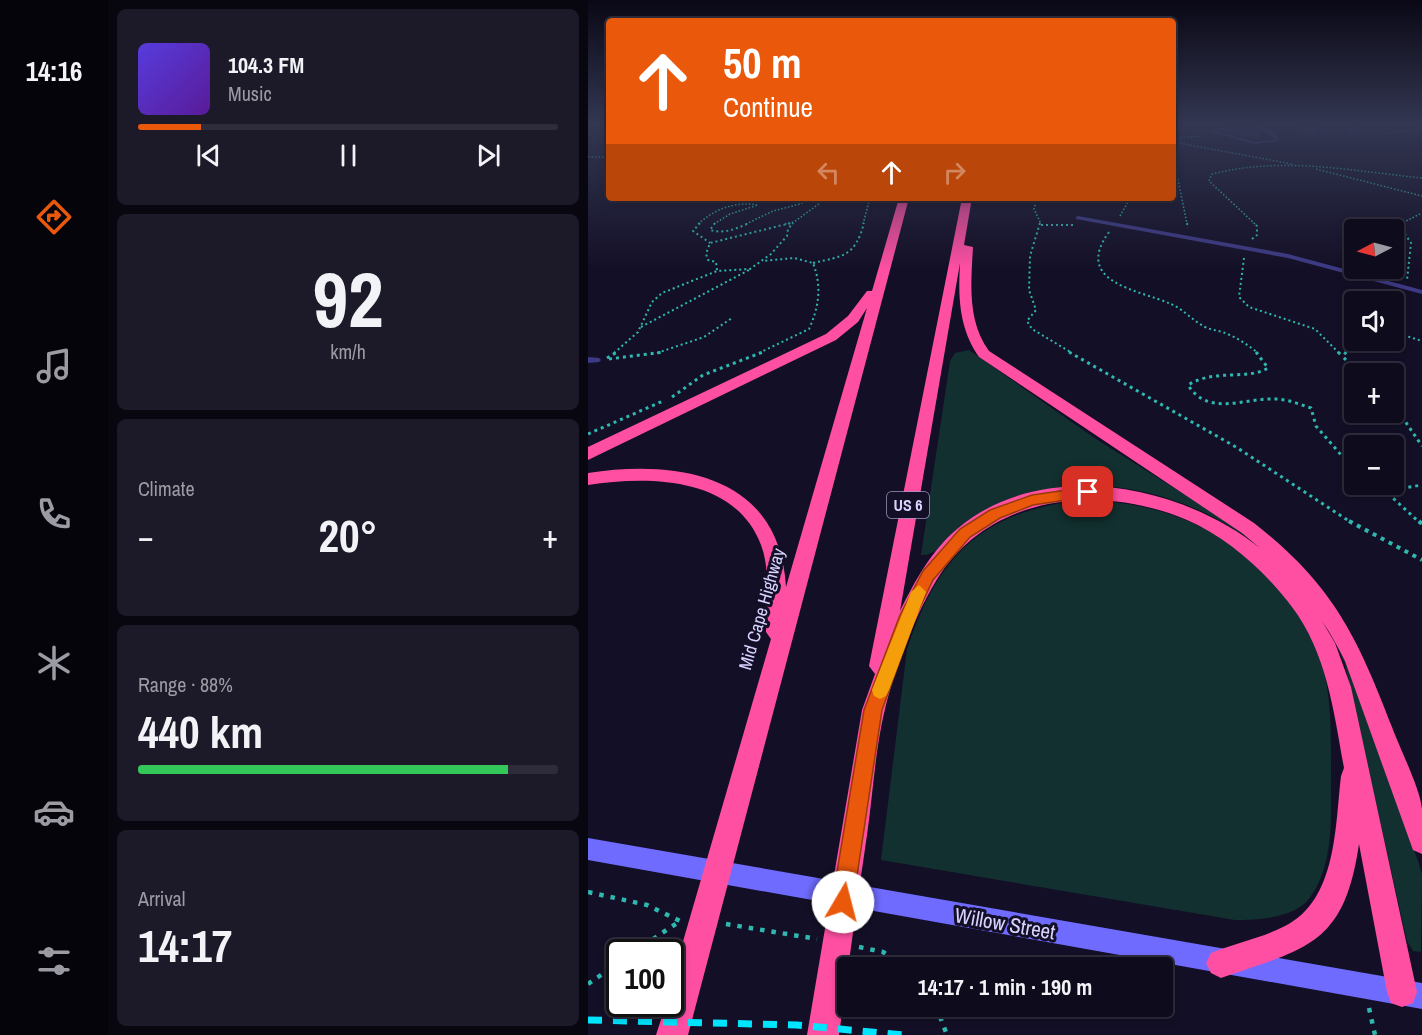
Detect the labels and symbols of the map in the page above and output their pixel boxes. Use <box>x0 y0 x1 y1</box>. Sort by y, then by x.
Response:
north arrow <box>1344 219 1404 279</box>
pin <box>1062 466 1113 517</box>
road number: US 6 <box>887 492 929 518</box>
street label: Mid Cape Highway <box>732 544 791 673</box>
position arrow <box>811 870 875 934</box>
street label: Willow Street <box>953 900 1058 947</box>
speed limit sign: 100 <box>606 939 684 1017</box>

